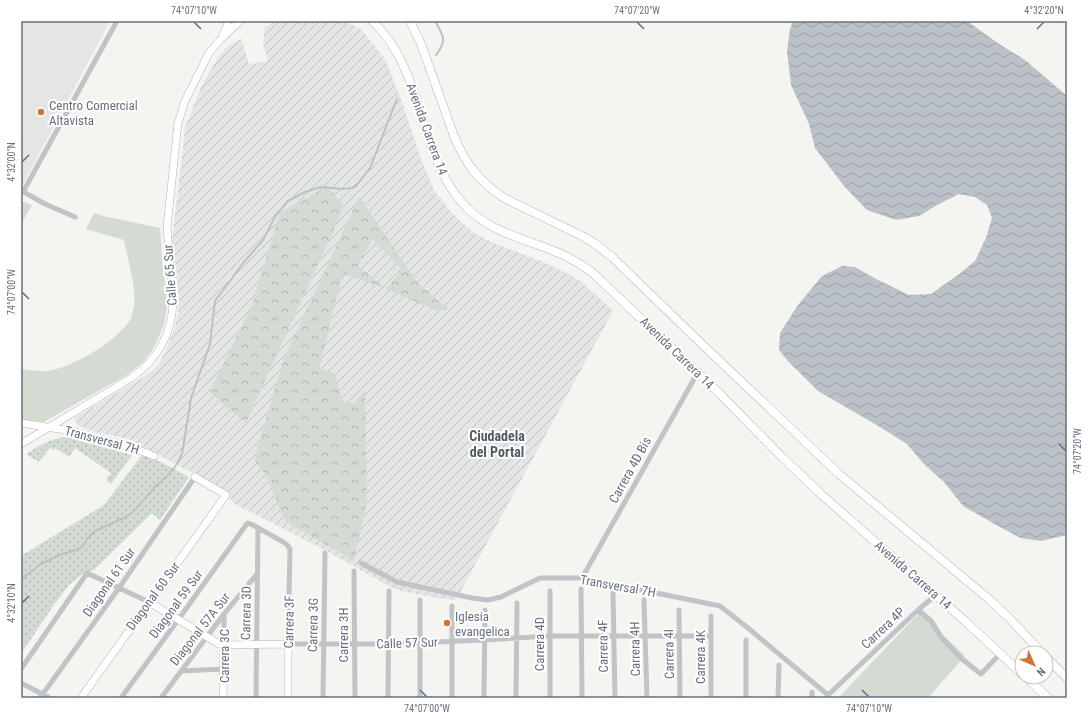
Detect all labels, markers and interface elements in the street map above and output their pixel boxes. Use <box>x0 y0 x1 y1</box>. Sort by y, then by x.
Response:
text: 74°07'10"W <box>171 5 217 16</box>
text: 74°07'20"W <box>614 5 660 16</box>
text: 4°32'20"N <box>1024 5 1064 16</box>
street label: Avenida Carrera 14 <box>403 81 451 178</box>
place label: Centro Comercial Altavista <box>49 98 138 128</box>
marker: Centro Comercial Altavista <box>36 107 46 117</box>
text: 4°32'00"N <box>6 142 17 182</box>
street label: Calle 65 Sur <box>160 244 180 306</box>
text: 74°07'00"W <box>6 269 17 315</box>
street label: Avenida Carrera 14 <box>637 314 717 392</box>
street label: Transversal 7H <box>63 423 141 457</box>
district label: Ciudadela del Portal <box>469 428 525 460</box>
text: 74°07'20"W <box>1072 428 1083 474</box>
street label: Carrera 4D Bis <box>606 434 654 506</box>
street label: Avenida Carrera 14 <box>871 538 955 613</box>
street label: Diagonal 61 Sur <box>80 545 138 619</box>
street label: Diagonal 60 Sur <box>123 559 183 633</box>
street label: Diagonal 59 Sur <box>146 567 206 641</box>
street label: Transversal 7H <box>579 572 657 600</box>
text: 4°32'10"N <box>6 583 17 623</box>
street label: Carrera 3D <box>238 586 254 640</box>
street label: Diagonal 57A Sur <box>167 590 233 668</box>
street label: Carrera 3F <box>281 595 297 649</box>
street label: Carrera 3G <box>305 598 321 652</box>
street label: Carrera 4P <box>858 604 908 652</box>
street label: Carrera 3H <box>336 608 351 662</box>
place label: Iglesia evangelica <box>455 609 510 639</box>
street label: Carrera 4D <box>532 617 547 671</box>
marker: Iglesia evangelica <box>442 618 452 628</box>
street label: Carrera 4F <box>595 619 611 673</box>
street label: Carrera 4H <box>627 621 643 677</box>
street label: Carrera 3C <box>217 629 232 683</box>
street label: Carrera 4I <box>661 629 677 679</box>
street label: Carrera 4K <box>693 629 708 684</box>
street label: Calle 57 Sur <box>376 634 438 652</box>
north arrow <box>1014 645 1054 685</box>
text: N <box>1034 665 1048 679</box>
text: 74°07'00"W <box>404 703 450 714</box>
text: 74°07'10"W <box>846 703 892 714</box>

